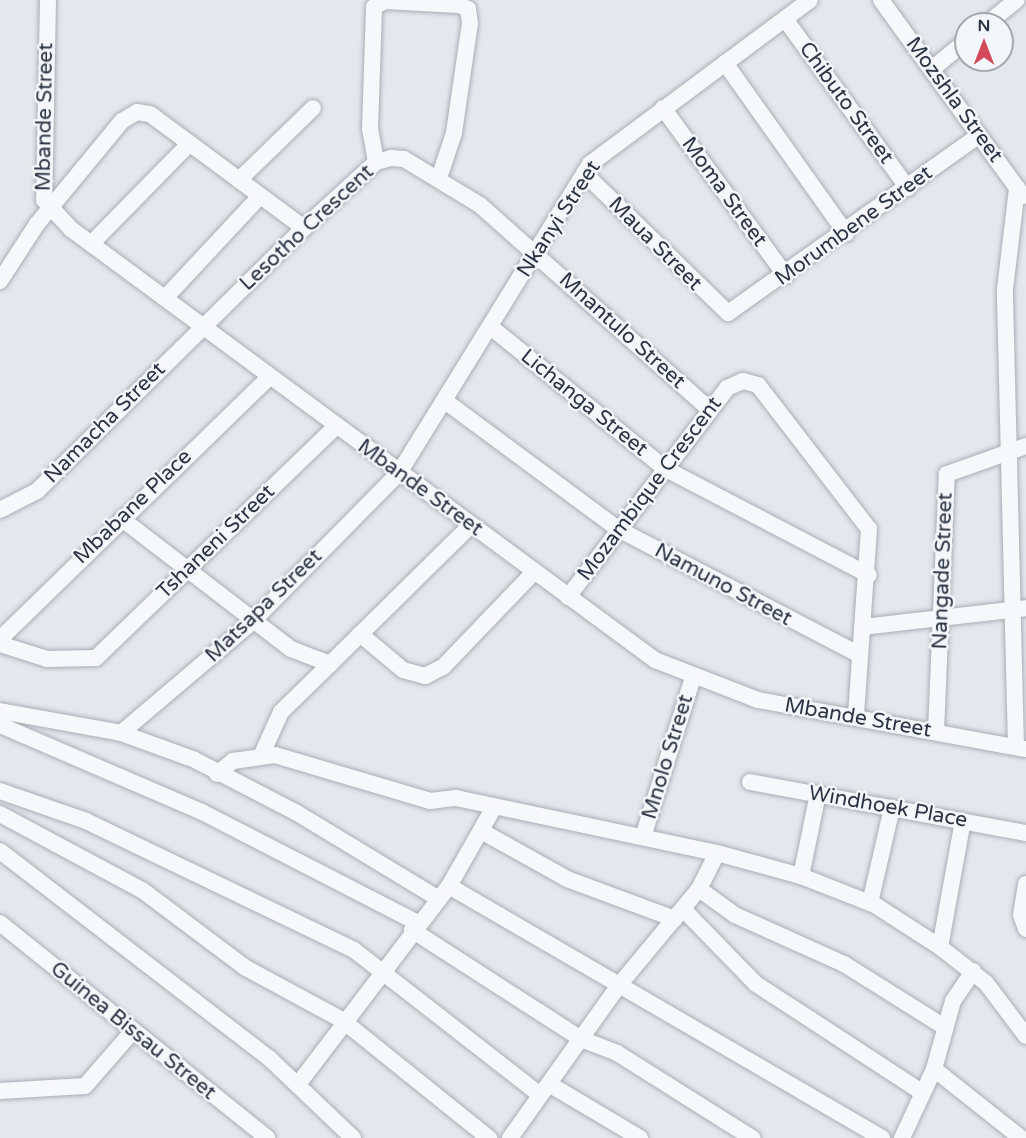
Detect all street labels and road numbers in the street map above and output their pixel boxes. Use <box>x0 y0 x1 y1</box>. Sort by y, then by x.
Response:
street label: Mozshla Street <box>900 32 1008 168</box>
street label: Chibuto Street <box>793 37 899 169</box>
street label: Mbande Street <box>31 43 59 191</box>
street label: Moma Street <box>676 132 772 252</box>
street label: Nkanyi Street <box>512 156 606 282</box>
street label: Lesotho Crescent <box>235 160 379 296</box>
street label: Morumbene Street <box>770 161 938 291</box>
street label: Maua Street <box>603 192 707 296</box>
street label: Mnantulo Street <box>554 268 690 394</box>
street label: Lichanga Street <box>515 344 653 462</box>
street label: Namacha Street <box>39 357 171 489</box>
street label: Mozambique Crescent <box>573 392 727 586</box>
street label: Mbande Street <box>353 434 487 542</box>
street label: Mbabane Place <box>69 444 197 570</box>
street label: Tshaneni Street <box>152 479 280 605</box>
street label: Nangade Street <box>928 492 958 650</box>
street label: Namuno Street <box>650 538 796 632</box>
street label: Matsapa Street <box>200 544 328 668</box>
street label: Mnolo Street <box>637 692 699 822</box>
street label: Mbande Street <box>783 693 933 743</box>
street label: Windhoek Place <box>807 781 969 833</box>
street label: Guinea Bissau Street <box>45 957 221 1105</box>

